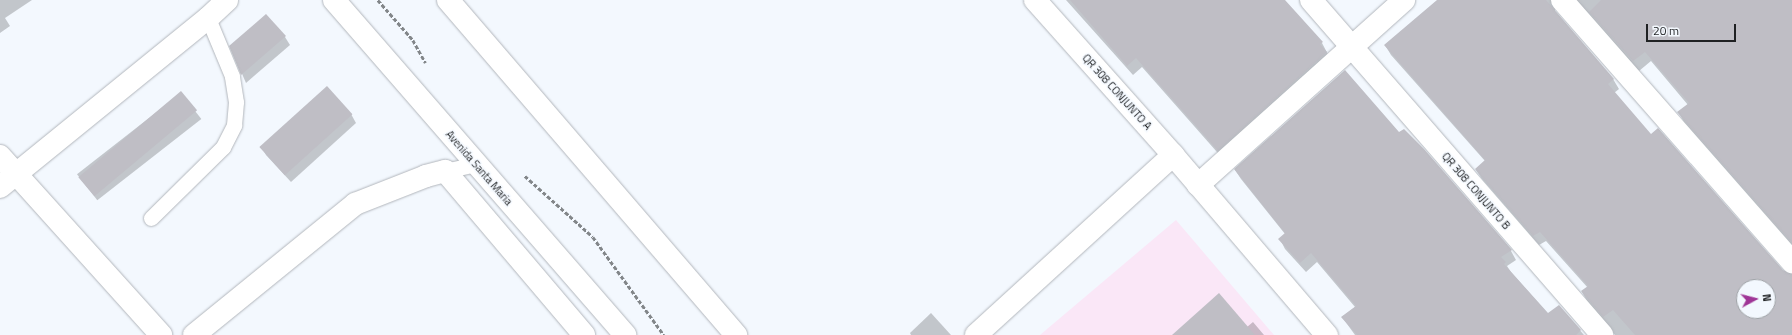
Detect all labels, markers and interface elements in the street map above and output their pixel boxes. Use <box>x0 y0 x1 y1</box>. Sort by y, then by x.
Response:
scale bar <box>1648 16 1738 42</box>
text: 20 m <box>1653 21 1679 40</box>
street label: QR 308 CONJUNTO A <box>1080 51 1154 133</box>
street label: Avenida Santa Maria <box>443 128 515 208</box>
street label: QR 308 CONJUNTO B <box>1439 150 1513 232</box>
north arrow <box>1736 279 1776 319</box>
text: N <box>1759 293 1775 302</box>

